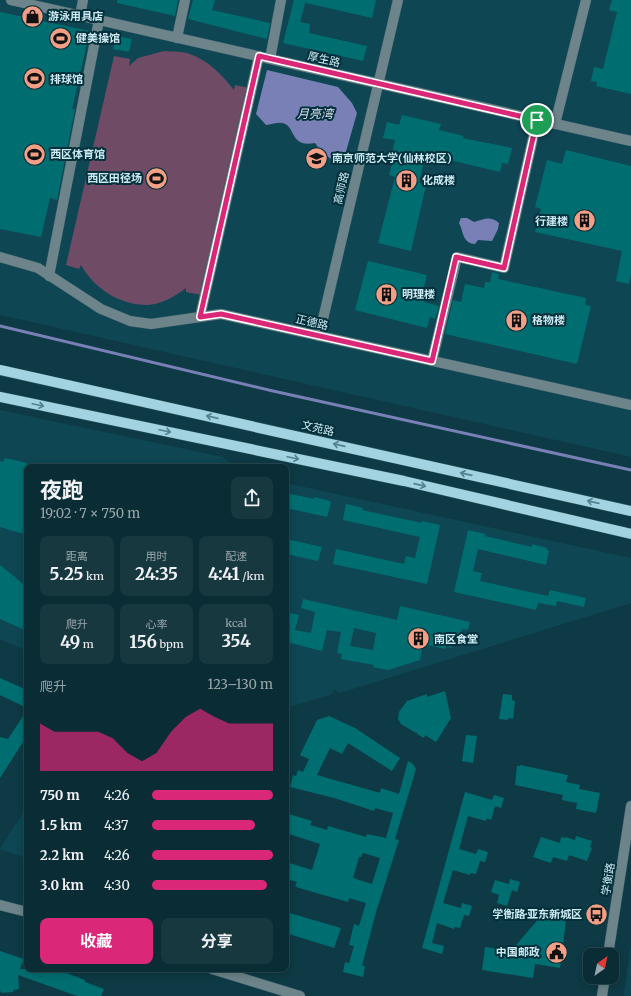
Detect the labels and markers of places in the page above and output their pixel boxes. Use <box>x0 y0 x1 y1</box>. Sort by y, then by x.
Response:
shop icon: 游泳用具店 <box>20 3 46 29</box>
place label: 游泳用具店 <box>48 9 103 23</box>
sports icon: 健美操馆 <box>48 25 74 51</box>
place label: 健美操馆 <box>76 31 120 45</box>
sports icon: 排球馆 <box>21 66 47 92</box>
place label: 排球馆 <box>50 72 83 86</box>
pin <box>520 103 554 137</box>
sports icon: 西区体育馆 <box>22 141 48 167</box>
school or university icon: 南京师范大学(仙林校区) <box>303 145 329 171</box>
place label: 西区体育馆 <box>50 147 105 161</box>
place label: 南京师范大学(仙林校区) <box>332 151 452 165</box>
sports icon: 西区田径场 <box>144 165 170 191</box>
building icon: 化成楼 <box>394 167 420 193</box>
place label: 西区田径场 <box>87 171 142 185</box>
place label: 化成楼 <box>422 173 455 187</box>
building icon: 行建楼 <box>571 208 597 234</box>
place label: 行建楼 <box>535 214 568 228</box>
building icon: 明理楼 <box>374 281 400 307</box>
place label: 明理楼 <box>402 287 435 301</box>
building icon: 格物楼 <box>504 307 530 333</box>
place label: 格物楼 <box>532 313 565 327</box>
building icon: 南区食堂 <box>405 626 431 652</box>
place label: 南区食堂 <box>434 632 478 646</box>
bus stop icon: 学衡路·亚东新城区 <box>584 901 610 927</box>
place label: 学衡路·亚东新城区 <box>492 907 582 921</box>
public building icon: 中国邮政 <box>543 939 569 965</box>
place label: 中国邮政 <box>496 945 540 959</box>

